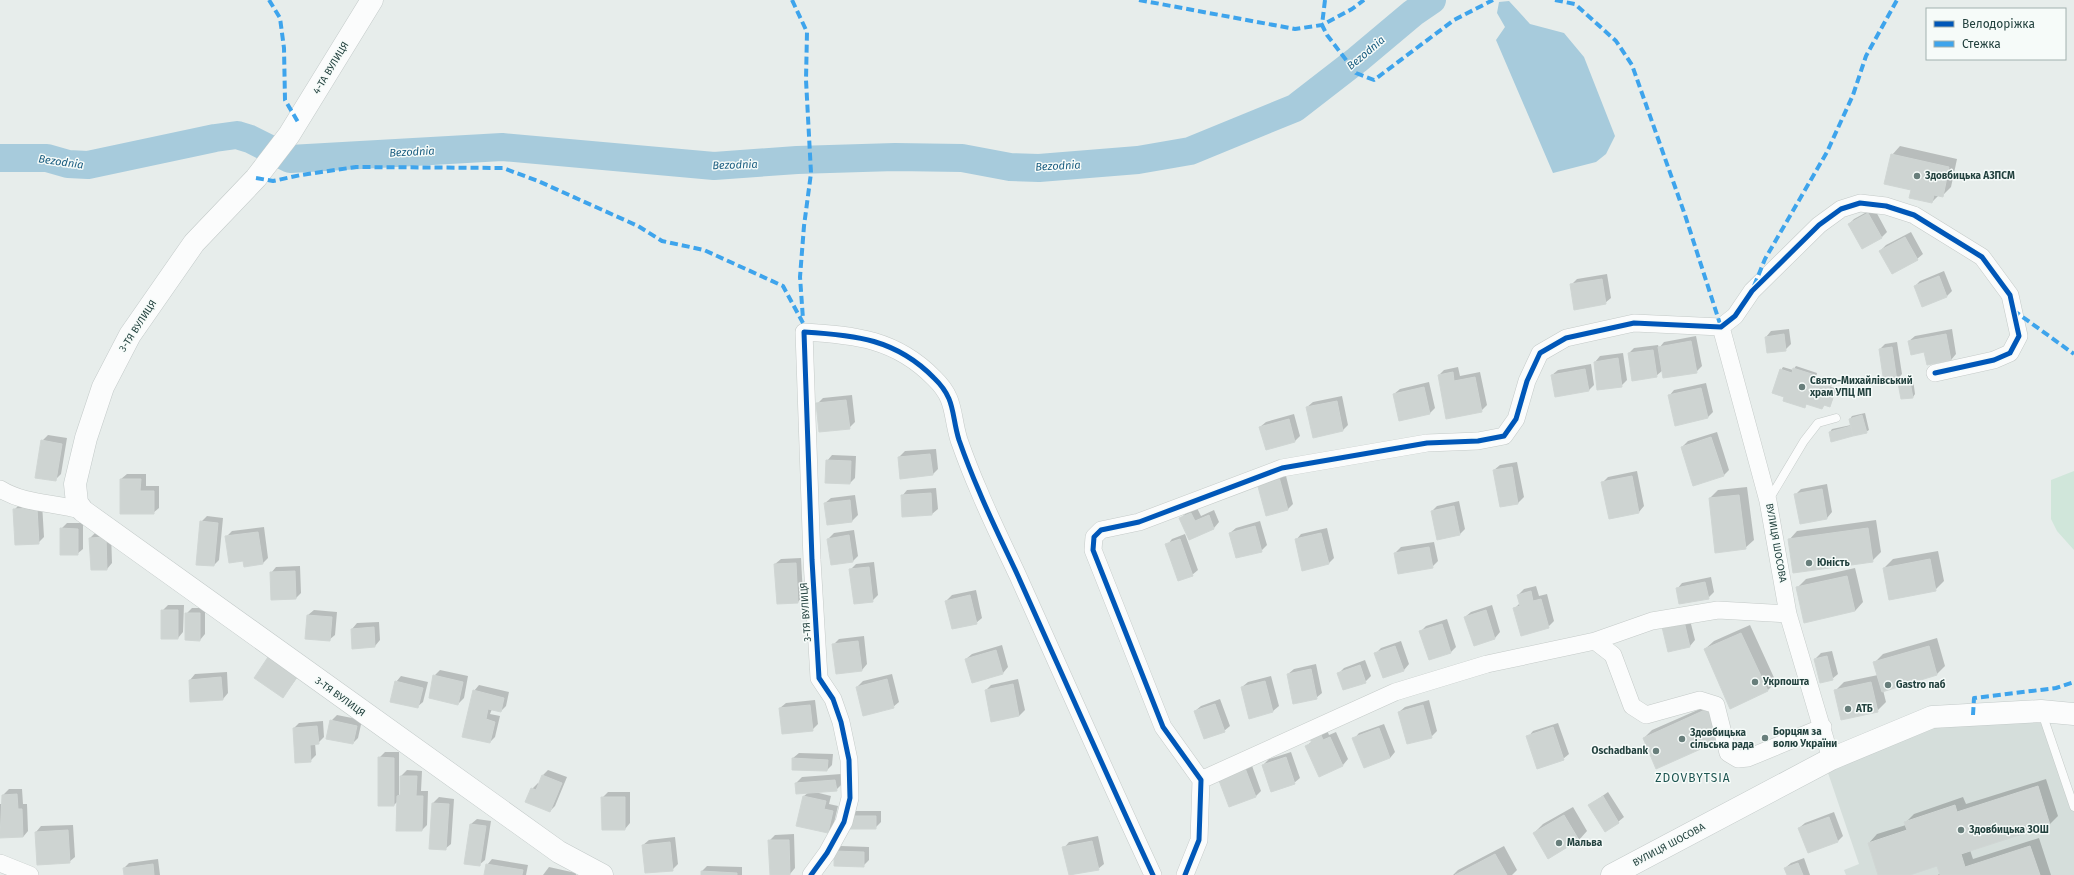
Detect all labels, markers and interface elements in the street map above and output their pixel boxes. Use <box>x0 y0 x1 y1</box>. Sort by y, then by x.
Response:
legend <box>1926 8 2066 60</box>
text: Велодоріжка <box>1962 17 2035 31</box>
water label: Bezodnia <box>1344 33 1388 73</box>
text: Стежка <box>1962 37 2001 51</box>
street label: 4-ТА ВУЛИЦЯ <box>311 40 351 96</box>
water label: Bezodnia <box>389 144 435 160</box>
water label: Bezodnia <box>38 152 84 172</box>
water label: Bezodnia <box>712 158 758 172</box>
water label: Bezodnia <box>1035 158 1081 174</box>
place label: Здовбицька АЗПСМ <box>1924 170 2015 182</box>
marker: Здовбицька АЗПСМ <box>1912 171 1922 181</box>
street label: 3-ТЯ ВУЛИЦЯ <box>117 298 159 354</box>
place label: Свято-Михайлівський храм УПЦ МП <box>1809 375 1913 399</box>
marker: Свято-Михайлівський храм УПЦ МП <box>1797 382 1807 392</box>
street label: ВУЛИЦЯ ШОСОВА <box>1763 503 1789 584</box>
place label: Юність <box>1817 557 1851 569</box>
marker: Юність <box>1804 558 1814 568</box>
street label: 3-ТЯ ВУЛИЦЯ <box>798 582 814 642</box>
street label: 3-ТЯ ВУЛИЦЯ <box>312 675 368 719</box>
place label: Укрпошта <box>1762 676 1810 688</box>
marker: Укрпошта <box>1750 677 1760 687</box>
place label: Gastro паб <box>1896 679 1946 691</box>
marker: Gastro паб <box>1883 680 1893 690</box>
place label: АТБ <box>1855 703 1873 715</box>
marker: АТБ <box>1843 704 1853 714</box>
place label: Борцям за волю України <box>1773 726 1837 750</box>
place label: Здовбицька сільська рада <box>1689 727 1755 751</box>
marker: Борцям за волю України <box>1760 733 1770 743</box>
marker: Здовбицька сільська рада <box>1677 734 1687 744</box>
place label: Oschadbank <box>1592 745 1648 757</box>
marker: Oschadbank <box>1651 746 1661 756</box>
district label: ZDOVBYTSIA <box>1655 771 1731 785</box>
street label: ВУЛИЦЯ ШОСОВА <box>1631 821 1707 869</box>
place label: Здовбицька ЗОШ <box>1968 824 2049 836</box>
marker: Здовбицька ЗОШ <box>1956 825 1966 835</box>
place label: Мальва <box>1567 837 1603 849</box>
marker: Мальва <box>1554 838 1564 848</box>

